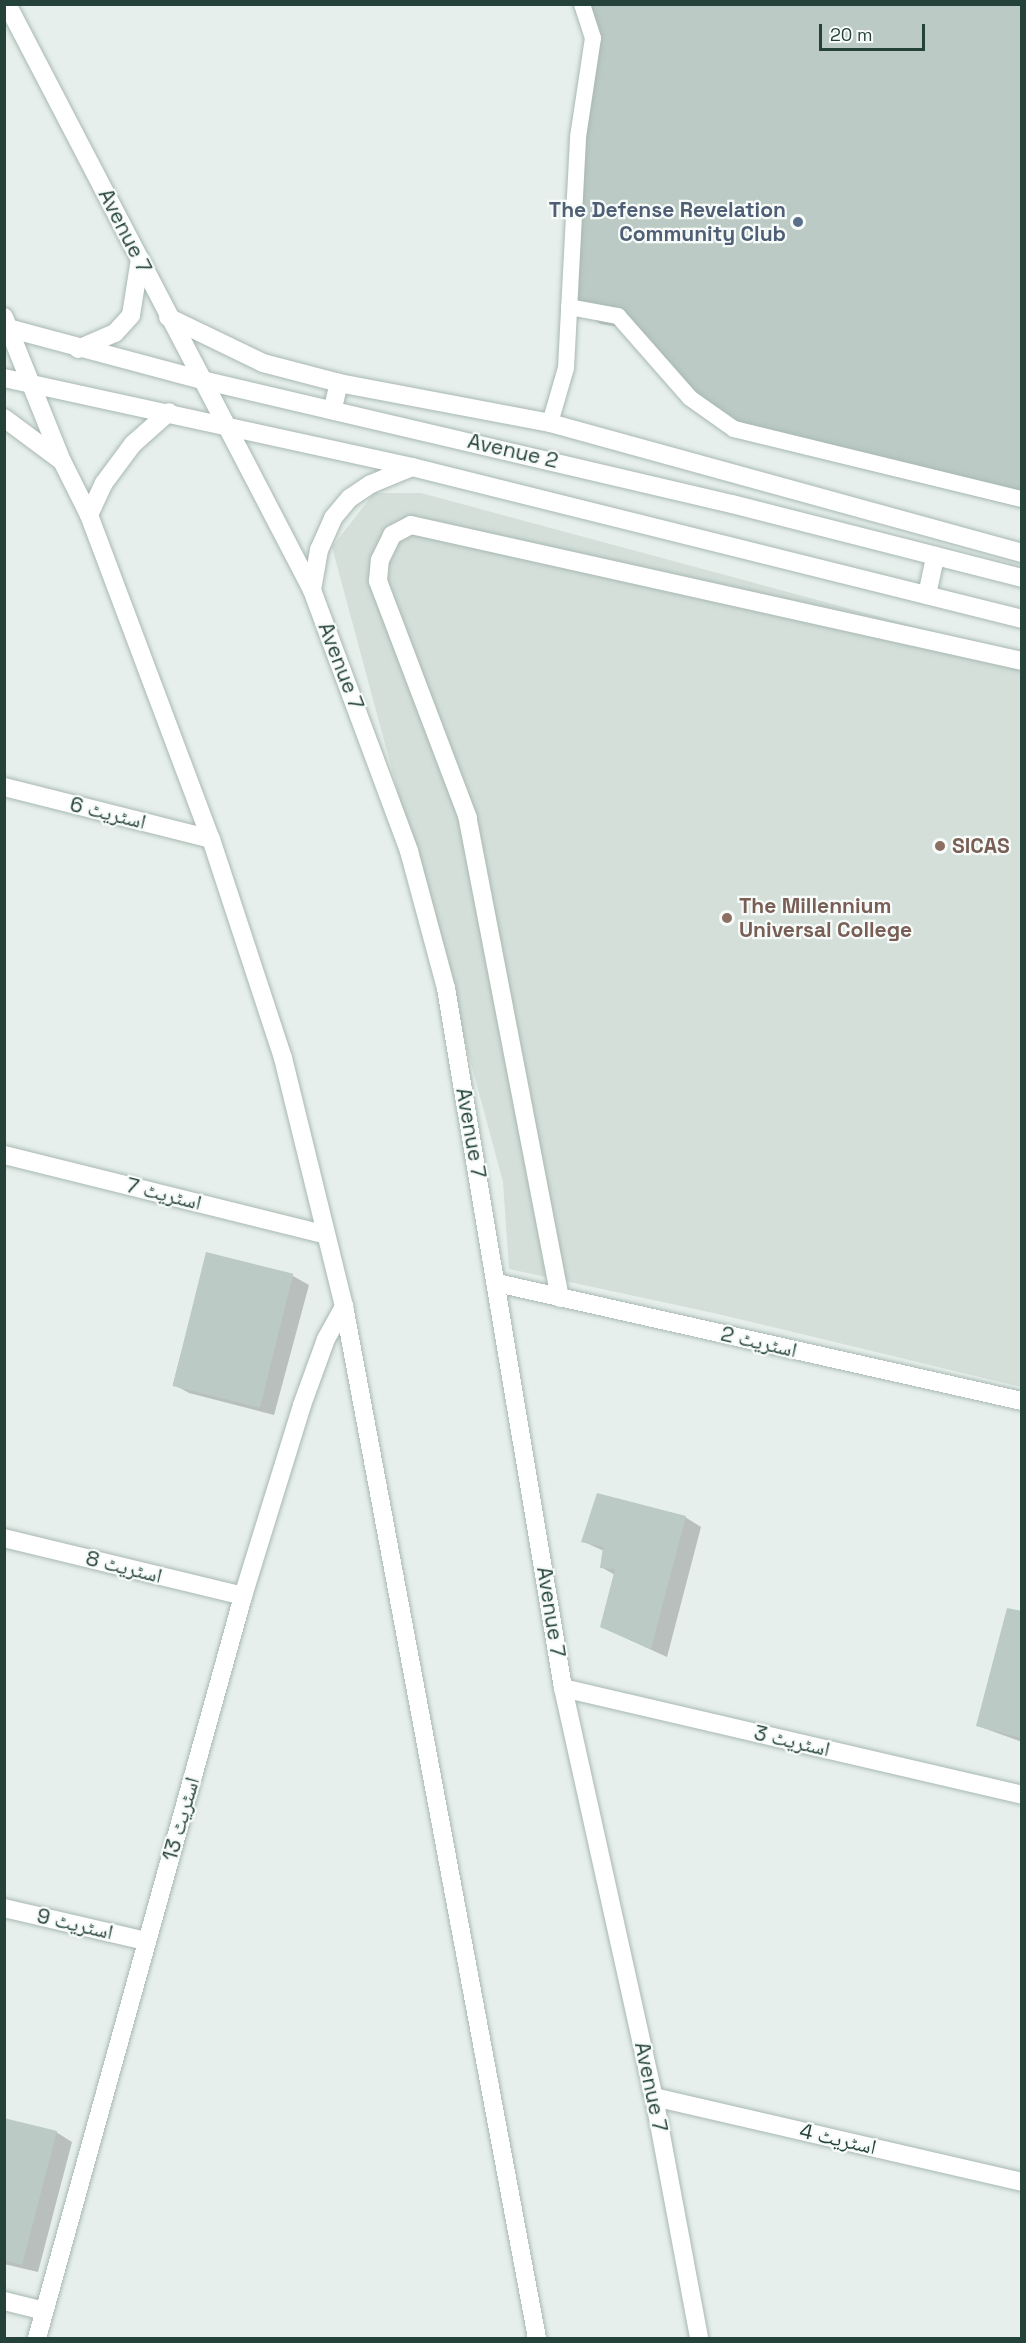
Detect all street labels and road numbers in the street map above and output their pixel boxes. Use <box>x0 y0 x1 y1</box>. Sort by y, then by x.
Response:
street label: Avenue 7 <box>93 185 157 277</box>
street label: Avenue 2 <box>465 428 561 474</box>
street label: Avenue 7 <box>313 619 369 713</box>
street label: اسٹریٹ 6 <box>67 791 149 835</box>
street label: Avenue 7 <box>451 1086 491 1180</box>
street label: اسٹریٹ 7 <box>124 1173 204 1215</box>
street label: اسٹریٹ 2 <box>719 1321 799 1363</box>
street label: اسٹریٹ 8 <box>83 1545 165 1589</box>
street label: Avenue 7 <box>531 1565 571 1659</box>
street label: اسٹریٹ 3 <box>752 1720 832 1762</box>
street label: اسٹریٹ 13 <box>157 1774 205 1864</box>
street label: اسٹریٹ 9 <box>34 1903 116 1945</box>
street label: Avenue 7 <box>629 2040 673 2134</box>
street label: اسٹریٹ 4 <box>797 2118 879 2160</box>

